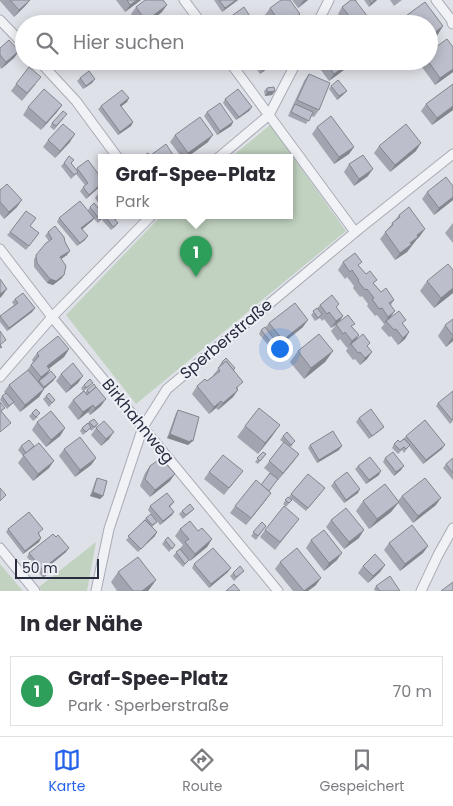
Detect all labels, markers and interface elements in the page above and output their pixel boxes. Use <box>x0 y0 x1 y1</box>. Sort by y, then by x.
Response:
search box <box>15 15 438 70</box>
icon: search <box>33 29 61 57</box>
text: Hier suchen <box>73 29 184 56</box>
popup <box>98 154 293 219</box>
text: Graf-Spee-Platz <box>116 161 275 188</box>
text: Park <box>116 190 150 213</box>
pin: 1 <box>180 236 212 277</box>
street label: Sperberstraße <box>175 293 277 385</box>
your location <box>267 336 293 362</box>
street label: Birkhahnweg <box>97 374 179 468</box>
scale bar <box>15 556 99 579</box>
text: 50 m <box>22 558 58 578</box>
text: In der Nähe <box>20 609 143 638</box>
text: Graf-Spee-Platz <box>68 665 228 692</box>
text: 1 <box>34 680 40 703</box>
text: 70 m <box>392 680 432 703</box>
text: Park · Sperberstraße <box>68 694 229 717</box>
tab: Karte <box>48 746 85 797</box>
tab: Route <box>182 746 223 797</box>
tab: Gespeichert <box>320 746 404 797</box>

